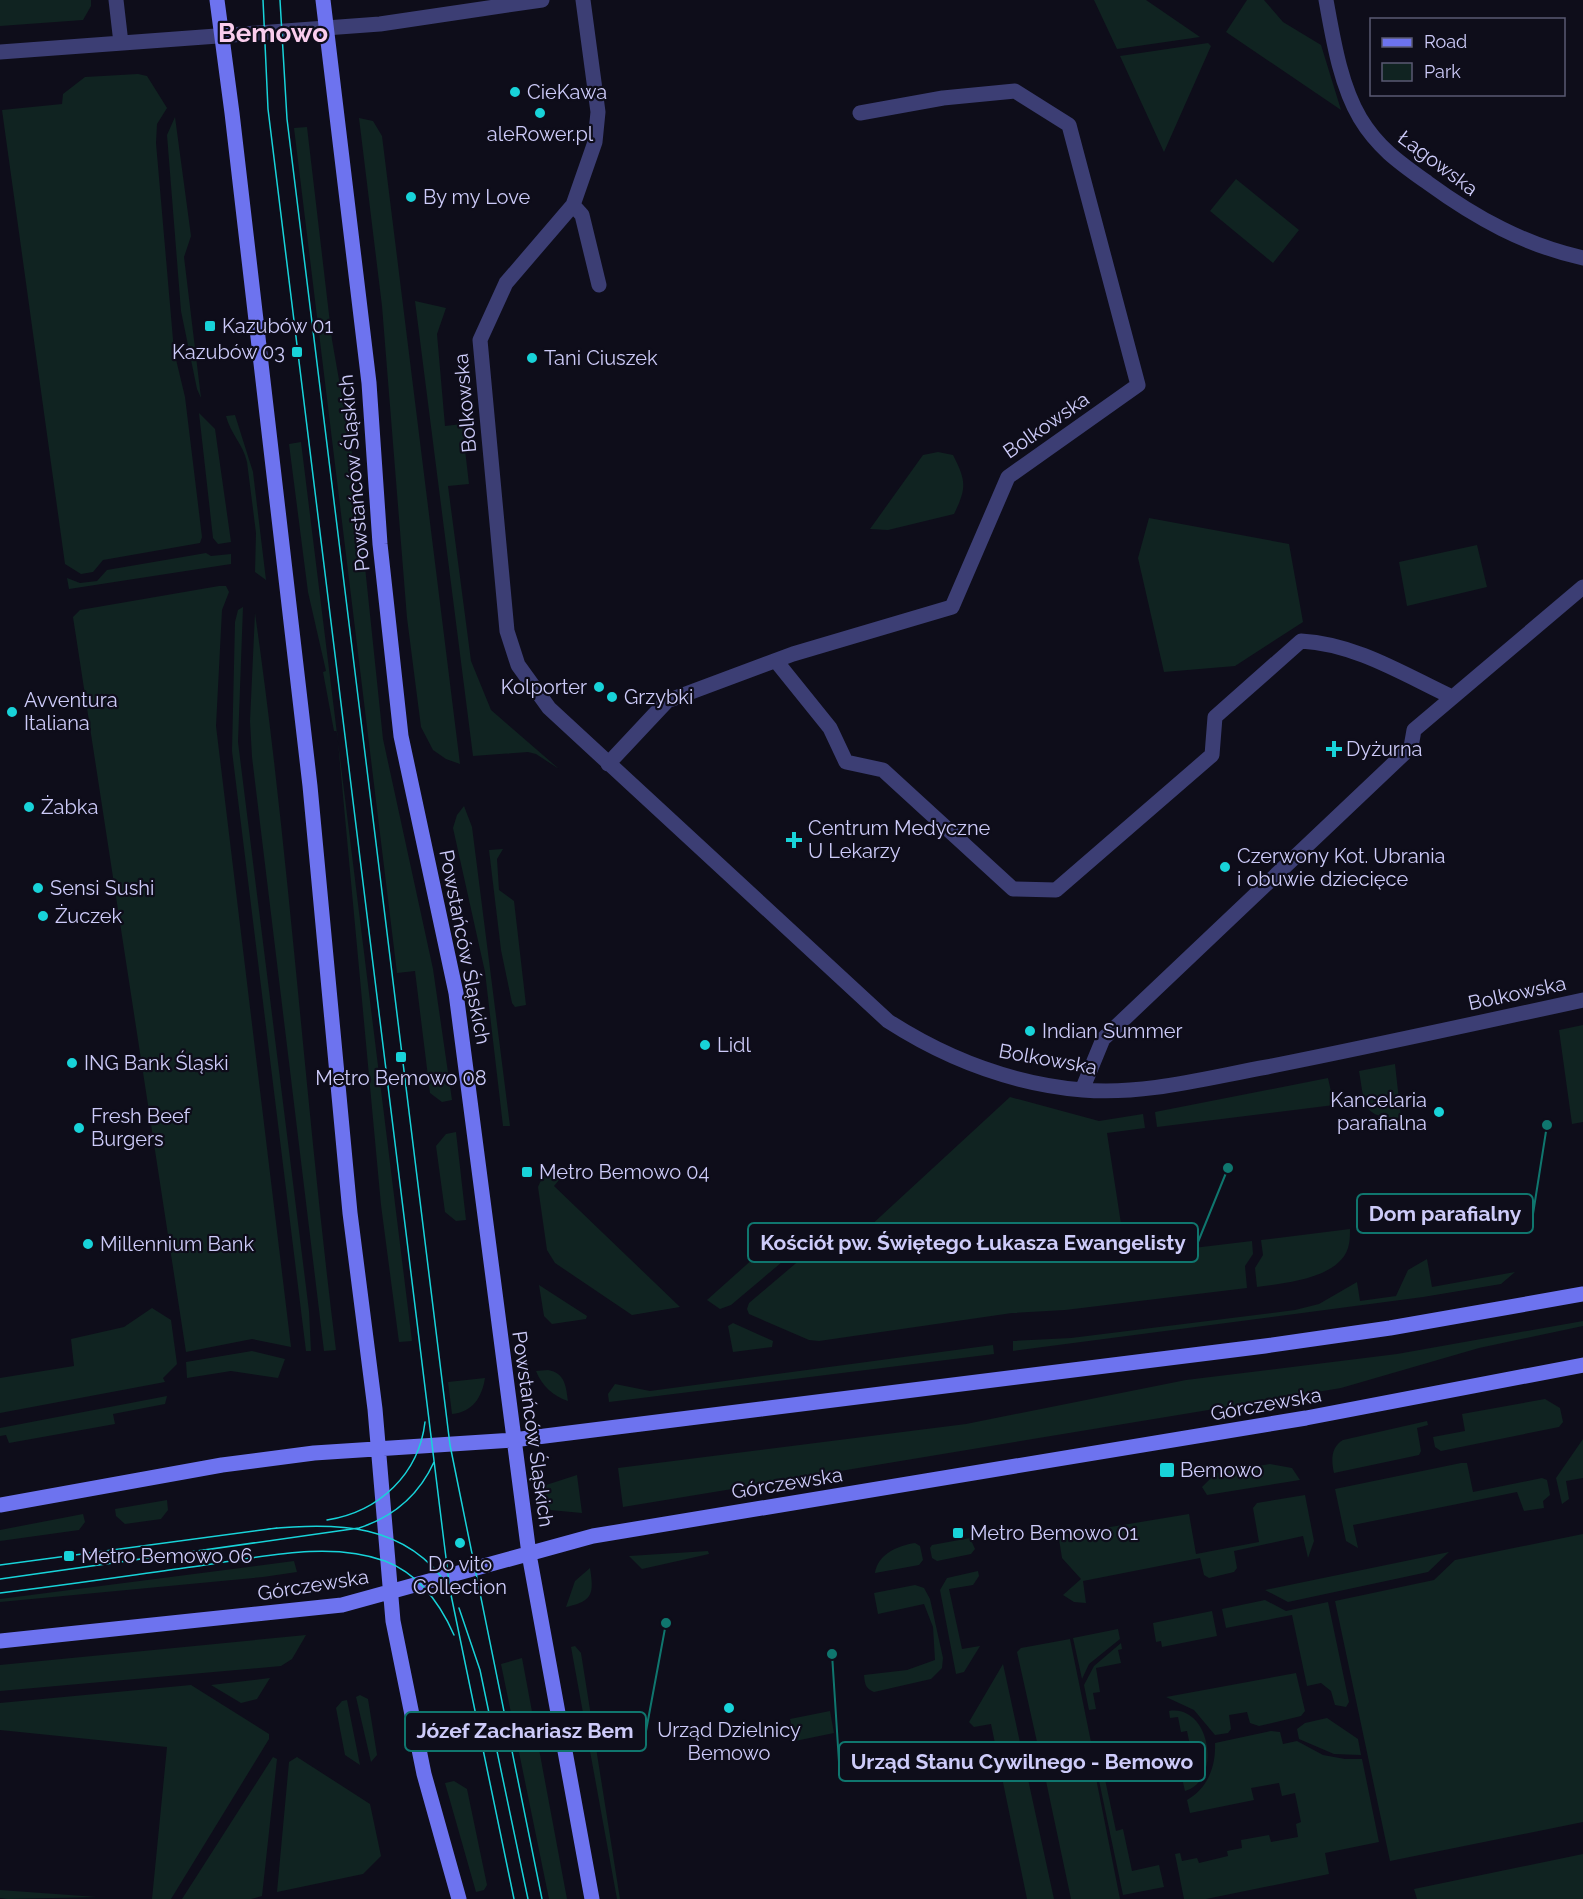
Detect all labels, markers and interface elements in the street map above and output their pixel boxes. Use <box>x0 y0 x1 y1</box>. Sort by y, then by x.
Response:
district label: Bemowo <box>218 18 328 48</box>
legend <box>1370 18 1565 96</box>
text: Road <box>1424 31 1467 52</box>
text: Park <box>1424 61 1461 82</box>
place label: CieKawa <box>527 80 607 104</box>
marker: CieKawa <box>508 85 522 99</box>
marker: aleRower.pl <box>533 106 547 120</box>
place label: aleRower.pl <box>487 122 594 146</box>
street label: Łagowska <box>1393 125 1483 201</box>
place label: By my Love <box>423 185 530 209</box>
marker: By my Love <box>404 190 418 204</box>
place label: Kazubów 01 <box>222 314 333 338</box>
marker: Kazubów 01 <box>203 319 217 333</box>
place label: Kazubów 03 <box>172 340 285 364</box>
marker: Kazubów 03 <box>290 345 304 359</box>
place label: Tani Ciuszek <box>544 346 658 370</box>
marker: Tani Ciuszek <box>525 351 539 365</box>
street label: Bolkowska <box>449 352 481 454</box>
street label: Powstańców Śląskich <box>332 373 375 573</box>
street label: Bolkowska <box>998 387 1094 463</box>
place label: Kolporter <box>501 675 587 699</box>
marker: Kolporter <box>592 680 606 694</box>
place label: Grzybki <box>624 685 693 709</box>
place label: Avventura Italiana <box>24 688 118 735</box>
marker: Grzybki <box>605 690 619 704</box>
marker: Avventura Italiana <box>5 705 19 719</box>
place label: Dyżurna <box>1346 737 1422 761</box>
marker: Dyżurna <box>1327 742 1341 756</box>
place label: Żabka <box>41 794 98 819</box>
marker: Żabka <box>22 800 36 814</box>
place label: Centrum Medyczne U Lekarzy <box>808 816 991 863</box>
marker: Centrum Medyczne U Lekarzy <box>785 831 803 849</box>
place label: Czerwony Kot. Ubrania i obuwie dziecięce <box>1237 844 1445 891</box>
street label: Powstańców Śląskich <box>434 847 497 1046</box>
marker: Czerwony Kot. Ubrania i obuwie dziecięce <box>1218 860 1232 874</box>
place label: Sensi Sushi <box>50 876 154 900</box>
marker: Sensi Sushi <box>31 881 45 895</box>
place label: Żuczek <box>55 903 123 928</box>
marker: Żuczek <box>36 909 50 923</box>
street label: Bolkowska <box>1466 971 1568 1015</box>
place label: Indian Summer <box>1042 1019 1183 1043</box>
marker: Indian Summer <box>1023 1024 1037 1038</box>
place label: Lidl <box>717 1033 751 1057</box>
marker: Lidl <box>698 1038 712 1052</box>
street label: Bolkowska <box>997 1039 1099 1079</box>
place label: ING Bank Śląski <box>84 1050 229 1075</box>
marker: Metro Bemowo 08 <box>394 1050 408 1064</box>
marker: ING Bank Śląski <box>65 1056 79 1070</box>
place label: Metro Bemowo 08 <box>315 1066 487 1090</box>
place label: Kancelaria parafialna <box>1330 1088 1427 1135</box>
place label: Fresh Beef Burgers <box>91 1104 192 1151</box>
marker: Kancelaria parafialna <box>1432 1105 1446 1119</box>
marker: Fresh Beef Burgers <box>72 1121 86 1135</box>
place label: Metro Bemowo 04 <box>539 1160 710 1184</box>
marker: Metro Bemowo 04 <box>520 1165 534 1179</box>
callout: Dom parafialny <box>1357 1194 1533 1233</box>
text: Dom parafialny <box>1369 1201 1522 1226</box>
callout: Kościół pw. Świętego Łukasza Ewangelisty <box>748 1223 1198 1262</box>
text: Kościół pw. Świętego Łukasza Ewangelisty <box>760 1230 1186 1255</box>
place label: Millennium Bank <box>100 1232 254 1256</box>
marker: Millennium Bank <box>81 1237 95 1251</box>
street label: Powstańców Śląskich <box>507 1329 560 1529</box>
street label: Górczewska <box>1209 1382 1323 1426</box>
place label: Bemowo <box>1180 1458 1263 1482</box>
marker: Bemowo <box>1158 1461 1176 1479</box>
street label: Górczewska <box>730 1462 844 1504</box>
place label: Metro Bemowo 01 <box>970 1521 1139 1545</box>
marker: Metro Bemowo 01 <box>951 1526 965 1540</box>
marker: Do vito Collection <box>453 1536 467 1550</box>
place label: Metro Bemowo 06 <box>81 1544 253 1568</box>
marker: Metro Bemowo 06 <box>62 1549 76 1563</box>
place label: Do vito Collection <box>413 1552 507 1599</box>
street label: Górczewska <box>256 1564 370 1606</box>
marker: Urząd Dzielnicy Bemowo <box>722 1701 736 1715</box>
callout: Józef Zachariasz Bem <box>405 1712 646 1751</box>
text: Józef Zachariasz Bem <box>416 1718 634 1743</box>
place label: Urząd Dzielnicy Bemowo <box>657 1718 801 1765</box>
callout: Urząd Stanu Cywilnego - Bemowo <box>839 1742 1205 1781</box>
text: Urząd Stanu Cywilnego - Bemowo <box>851 1749 1194 1774</box>

